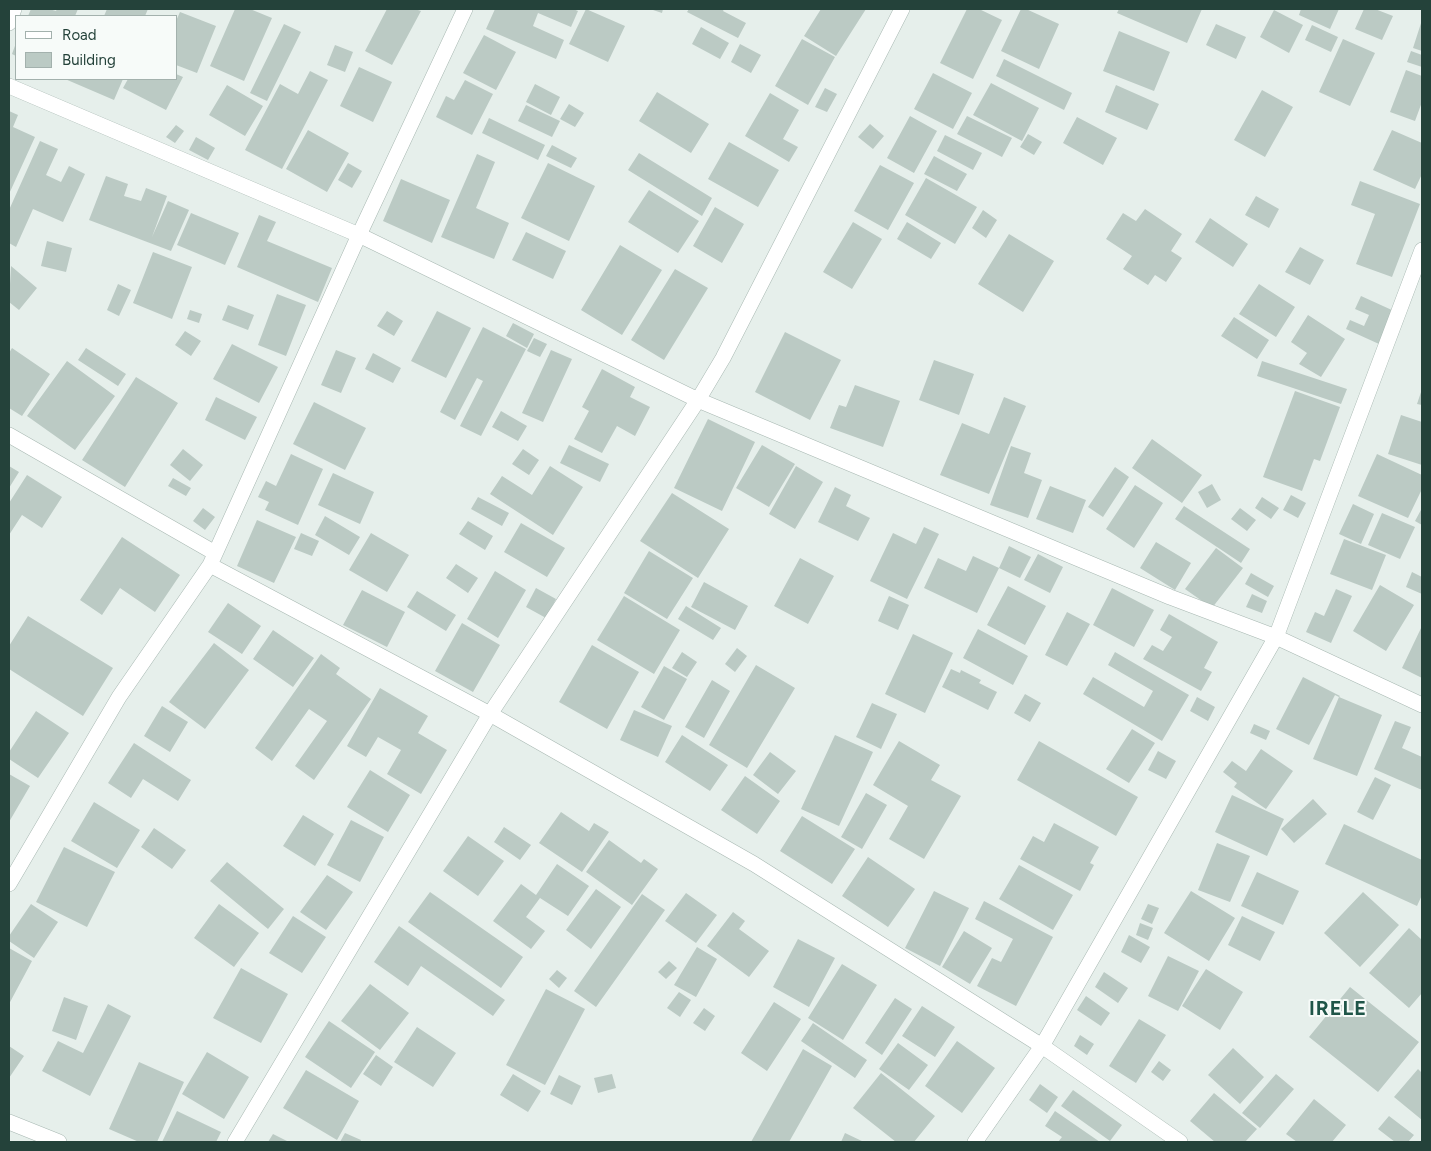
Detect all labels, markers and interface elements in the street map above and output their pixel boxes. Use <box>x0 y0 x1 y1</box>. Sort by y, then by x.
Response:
legend <box>15 15 178 80</box>
text: Road <box>62 26 97 44</box>
text: Building <box>62 51 116 69</box>
district label: IRELE <box>1308 997 1368 1021</box>

